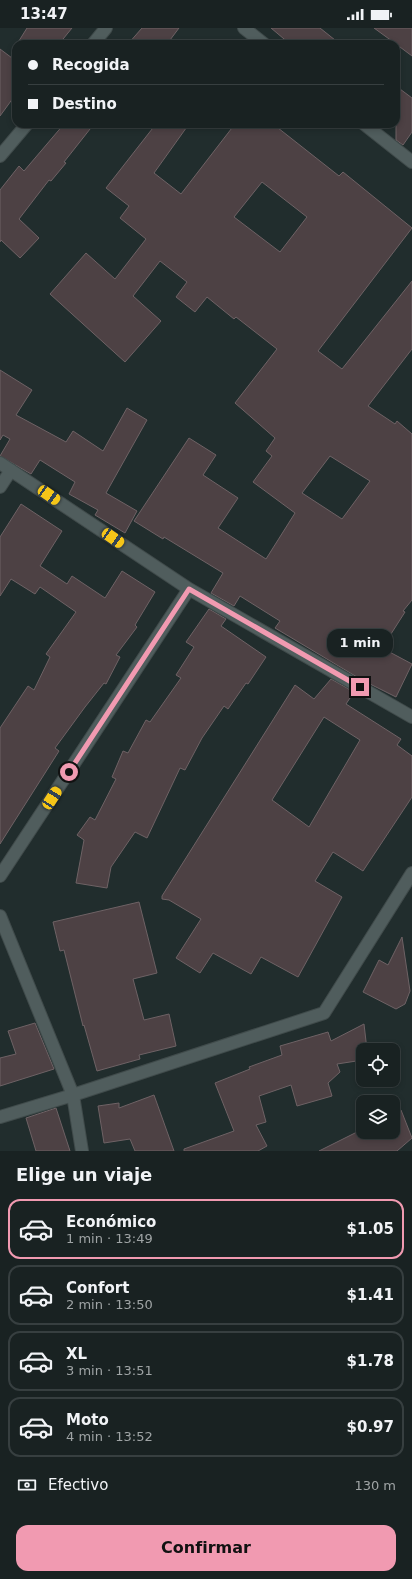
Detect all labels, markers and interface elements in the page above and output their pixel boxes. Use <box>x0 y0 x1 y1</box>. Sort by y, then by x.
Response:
text: 13:47 <box>20 5 68 23</box>
text: Recogida <box>52 56 130 74</box>
text: Destino <box>52 95 117 113</box>
car <box>36 483 62 507</box>
car <box>100 526 126 550</box>
callout: 1 min <box>327 629 393 657</box>
text: 1 min <box>340 635 380 650</box>
route end <box>351 678 369 696</box>
route start <box>60 763 78 781</box>
car <box>40 785 64 811</box>
map controls <box>356 1043 400 1139</box>
button: locate <box>356 1043 400 1087</box>
button: layers <box>356 1095 400 1139</box>
text: Elige un viaje <box>16 1164 152 1185</box>
icon: car <box>18 1211 54 1247</box>
text: Económico <box>66 1213 156 1231</box>
text: $1.05 <box>347 1220 394 1238</box>
text: 1 min · 13:49 <box>66 1231 153 1246</box>
icon: car <box>18 1277 54 1313</box>
text: Confort <box>66 1279 129 1297</box>
text: $1.41 <box>347 1286 394 1304</box>
text: 2 min · 13:50 <box>66 1297 153 1312</box>
icon: car <box>18 1343 54 1379</box>
text: XL <box>66 1345 87 1363</box>
text: $1.78 <box>347 1352 394 1370</box>
text: 3 min · 13:51 <box>66 1363 153 1378</box>
icon: car <box>18 1409 54 1445</box>
text: Moto <box>66 1411 109 1429</box>
text: $0.97 <box>347 1418 394 1436</box>
text: 4 min · 13:52 <box>66 1429 153 1444</box>
icon: cash <box>16 1474 38 1496</box>
text: Efectivo <box>48 1476 108 1494</box>
text: 130 m <box>354 1478 396 1493</box>
button: Confirmar <box>16 1525 396 1571</box>

